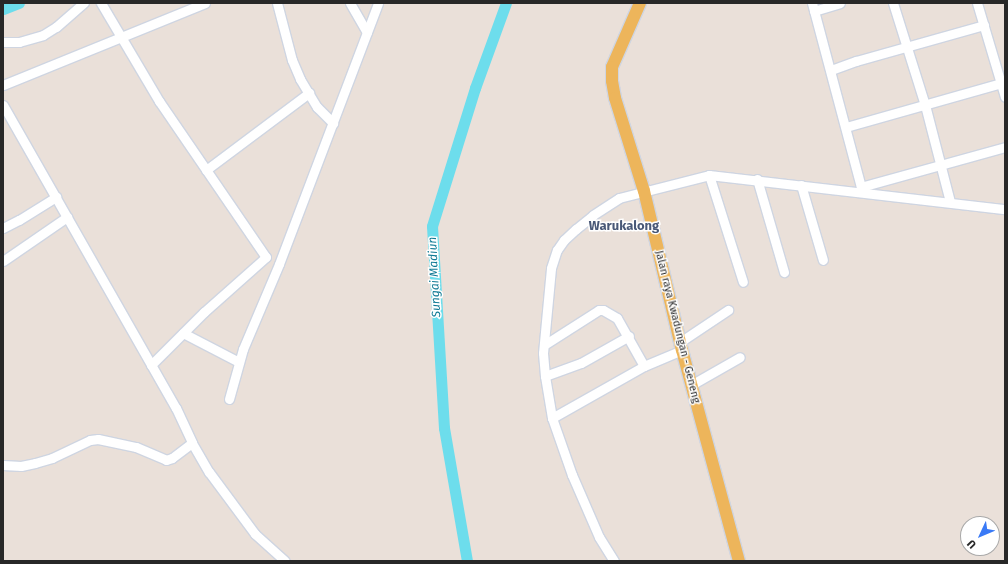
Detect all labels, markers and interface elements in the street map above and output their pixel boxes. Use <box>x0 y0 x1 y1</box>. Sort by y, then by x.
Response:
district label: Warukalong <box>589 218 659 234</box>
water label: Sungai Madiun <box>426 236 444 318</box>
street label: Jalan raya Kwadungan - Geneng <box>652 249 702 405</box>
north arrow <box>960 516 1000 556</box>
text: U <box>965 537 979 551</box>

